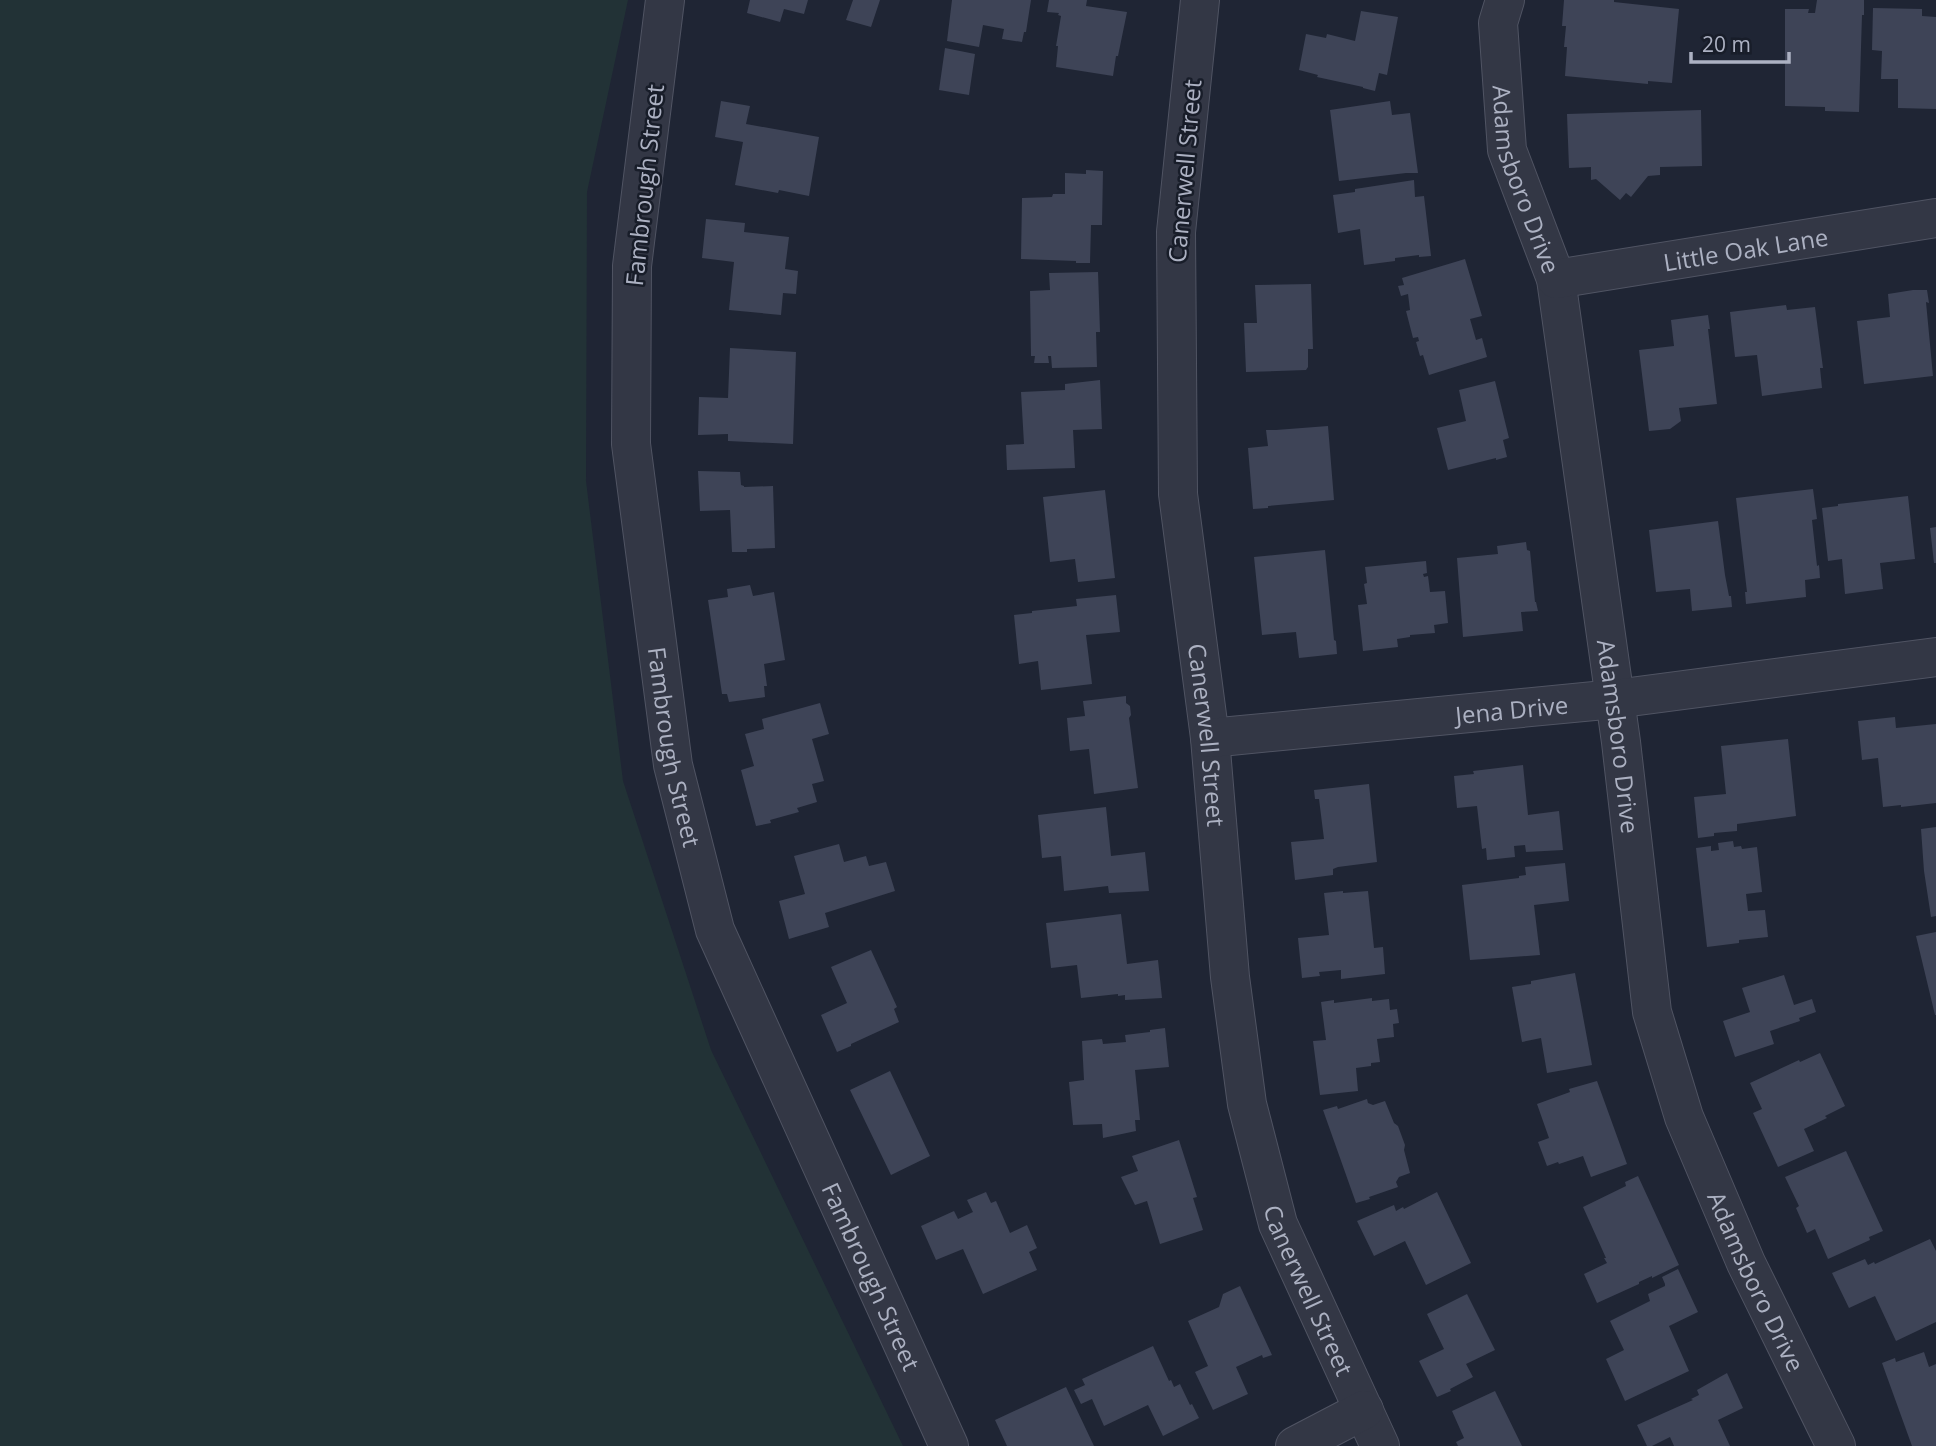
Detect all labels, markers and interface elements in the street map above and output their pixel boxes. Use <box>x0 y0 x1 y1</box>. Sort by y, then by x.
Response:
scale bar <box>1691 21 1789 65</box>
text: 20 m <box>1702 30 1751 58</box>
street label: Canerwell Street <box>1160 78 1208 264</box>
street label: Fambrough Street <box>617 83 671 287</box>
street label: Adamsboro Drive <box>1486 84 1569 278</box>
street label: Little Oak Lane <box>1661 219 1830 278</box>
street label: Adamsboro Drive <box>1590 637 1648 835</box>
street label: Canerwell Street <box>1181 641 1234 828</box>
street label: Fambrough Street <box>641 645 710 850</box>
street label: Jena Drive <box>1452 687 1569 731</box>
street label: Fambrough Street <box>815 1177 929 1375</box>
street label: Adamsboro Drive <box>1701 1186 1813 1377</box>
street label: Canerwell Street <box>1257 1201 1362 1381</box>

